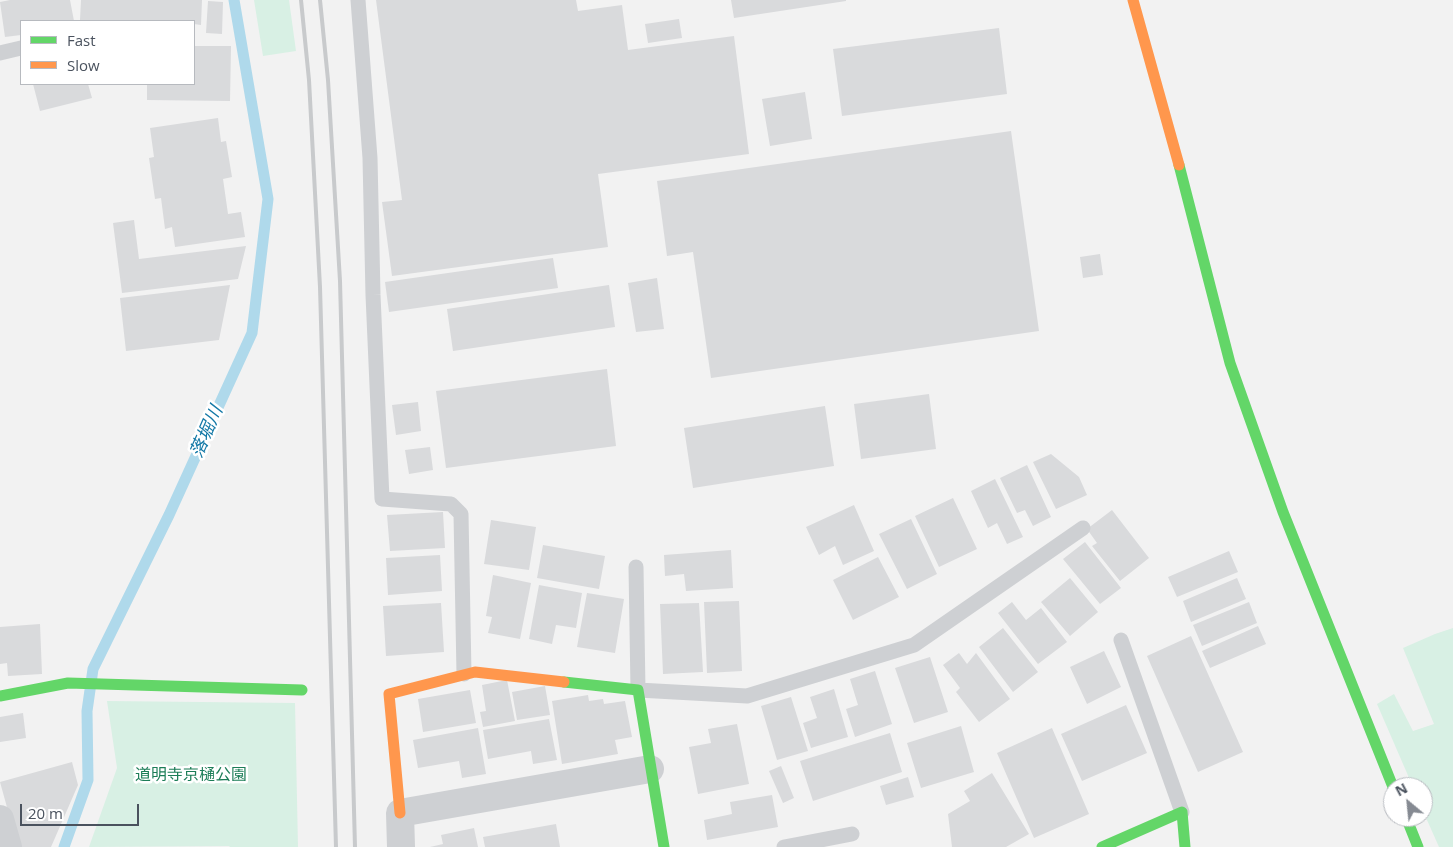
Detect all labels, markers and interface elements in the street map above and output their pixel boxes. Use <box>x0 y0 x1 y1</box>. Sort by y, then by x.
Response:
legend <box>20 20 195 85</box>
text: Fast <box>67 30 96 50</box>
text: Slow <box>67 55 100 75</box>
water label: 落堀川 <box>186 403 228 461</box>
park label: 道明寺京樋公園 <box>135 765 247 785</box>
north arrow <box>1383 777 1433 827</box>
text: N <box>1392 778 1411 800</box>
scale bar <box>22 794 141 826</box>
text: 20 m <box>28 803 63 823</box>

